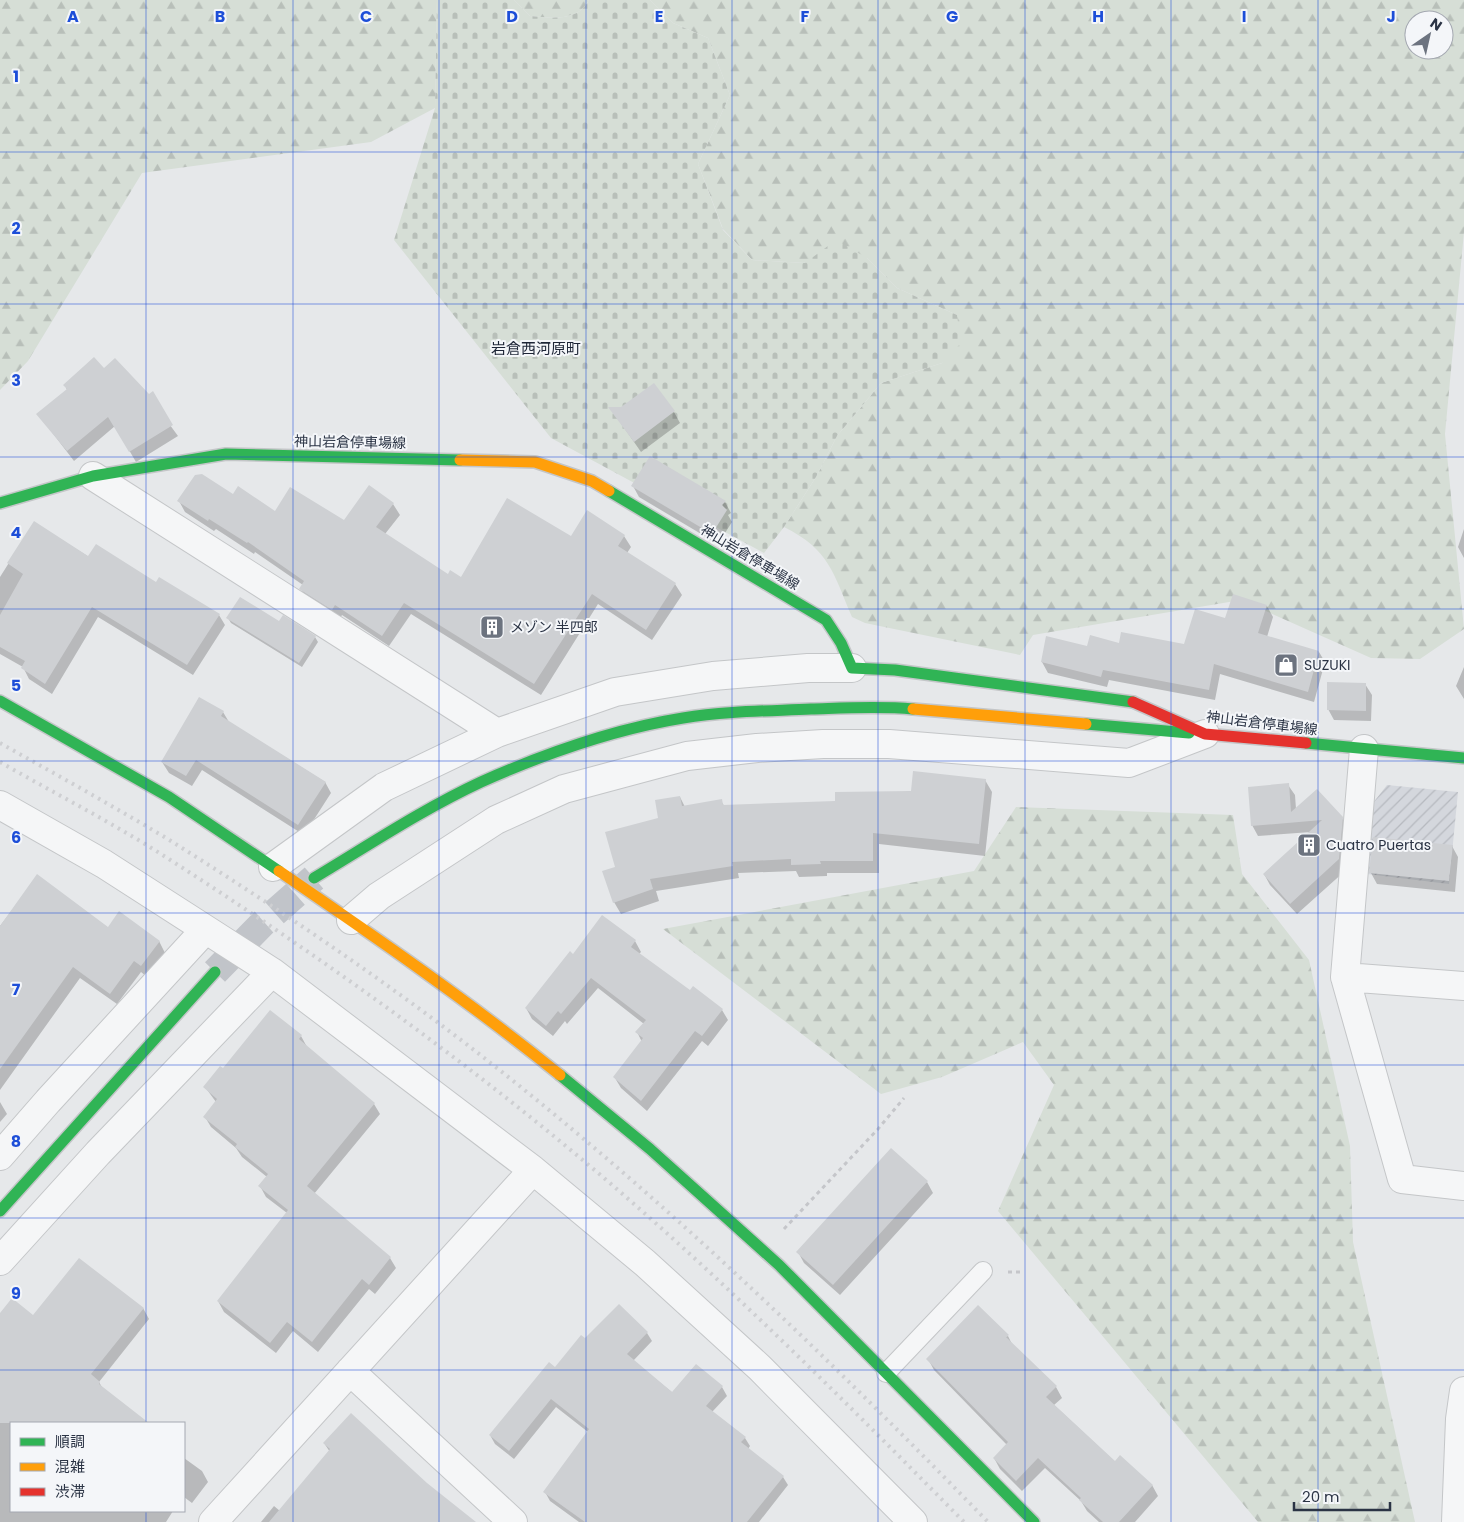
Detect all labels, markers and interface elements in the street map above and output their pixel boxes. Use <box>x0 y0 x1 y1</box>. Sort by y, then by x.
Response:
text: A <box>67 5 79 28</box>
text: B <box>215 5 225 28</box>
text: C <box>360 5 372 28</box>
text: D <box>506 5 518 28</box>
text: E <box>655 5 663 28</box>
text: F <box>801 5 810 28</box>
text: G <box>946 5 958 28</box>
text: H <box>1092 5 1104 28</box>
text: I <box>1242 5 1246 28</box>
text: J <box>1386 5 1396 28</box>
north arrow <box>1404 10 1454 60</box>
text: N <box>1426 13 1446 35</box>
text: 1 <box>13 65 19 88</box>
text: 2 <box>11 217 21 240</box>
district label: 岩倉西河原町 <box>491 338 581 359</box>
text: 3 <box>11 369 21 392</box>
street label: 神山岩倉停車場線 <box>294 431 406 453</box>
street label: 神山岩倉停車場線 <box>697 520 803 594</box>
text: 4 <box>11 521 22 544</box>
building icon: メゾン 半四郎 <box>479 614 505 640</box>
place label: メゾン 半四郎 <box>510 617 598 637</box>
shop icon: SUZUKI <box>1273 652 1299 678</box>
place label: SUZUKI <box>1304 655 1351 675</box>
text: 5 <box>11 674 21 697</box>
street label: 神山岩倉停車場線 <box>1205 706 1319 740</box>
text: 6 <box>11 826 21 849</box>
building icon: Cuatro Puertas <box>1296 832 1322 858</box>
place label: Cuatro Puertas <box>1326 835 1431 855</box>
text: 7 <box>12 978 21 1001</box>
text: 8 <box>11 1130 21 1153</box>
text: 9 <box>11 1282 21 1305</box>
legend <box>10 1422 185 1512</box>
text: 順調 <box>55 1431 85 1452</box>
text: 混雑 <box>55 1456 85 1477</box>
scale bar <box>1294 1480 1390 1512</box>
text: 渋滞 <box>55 1481 85 1502</box>
text: 20 m <box>1302 1486 1340 1507</box>

